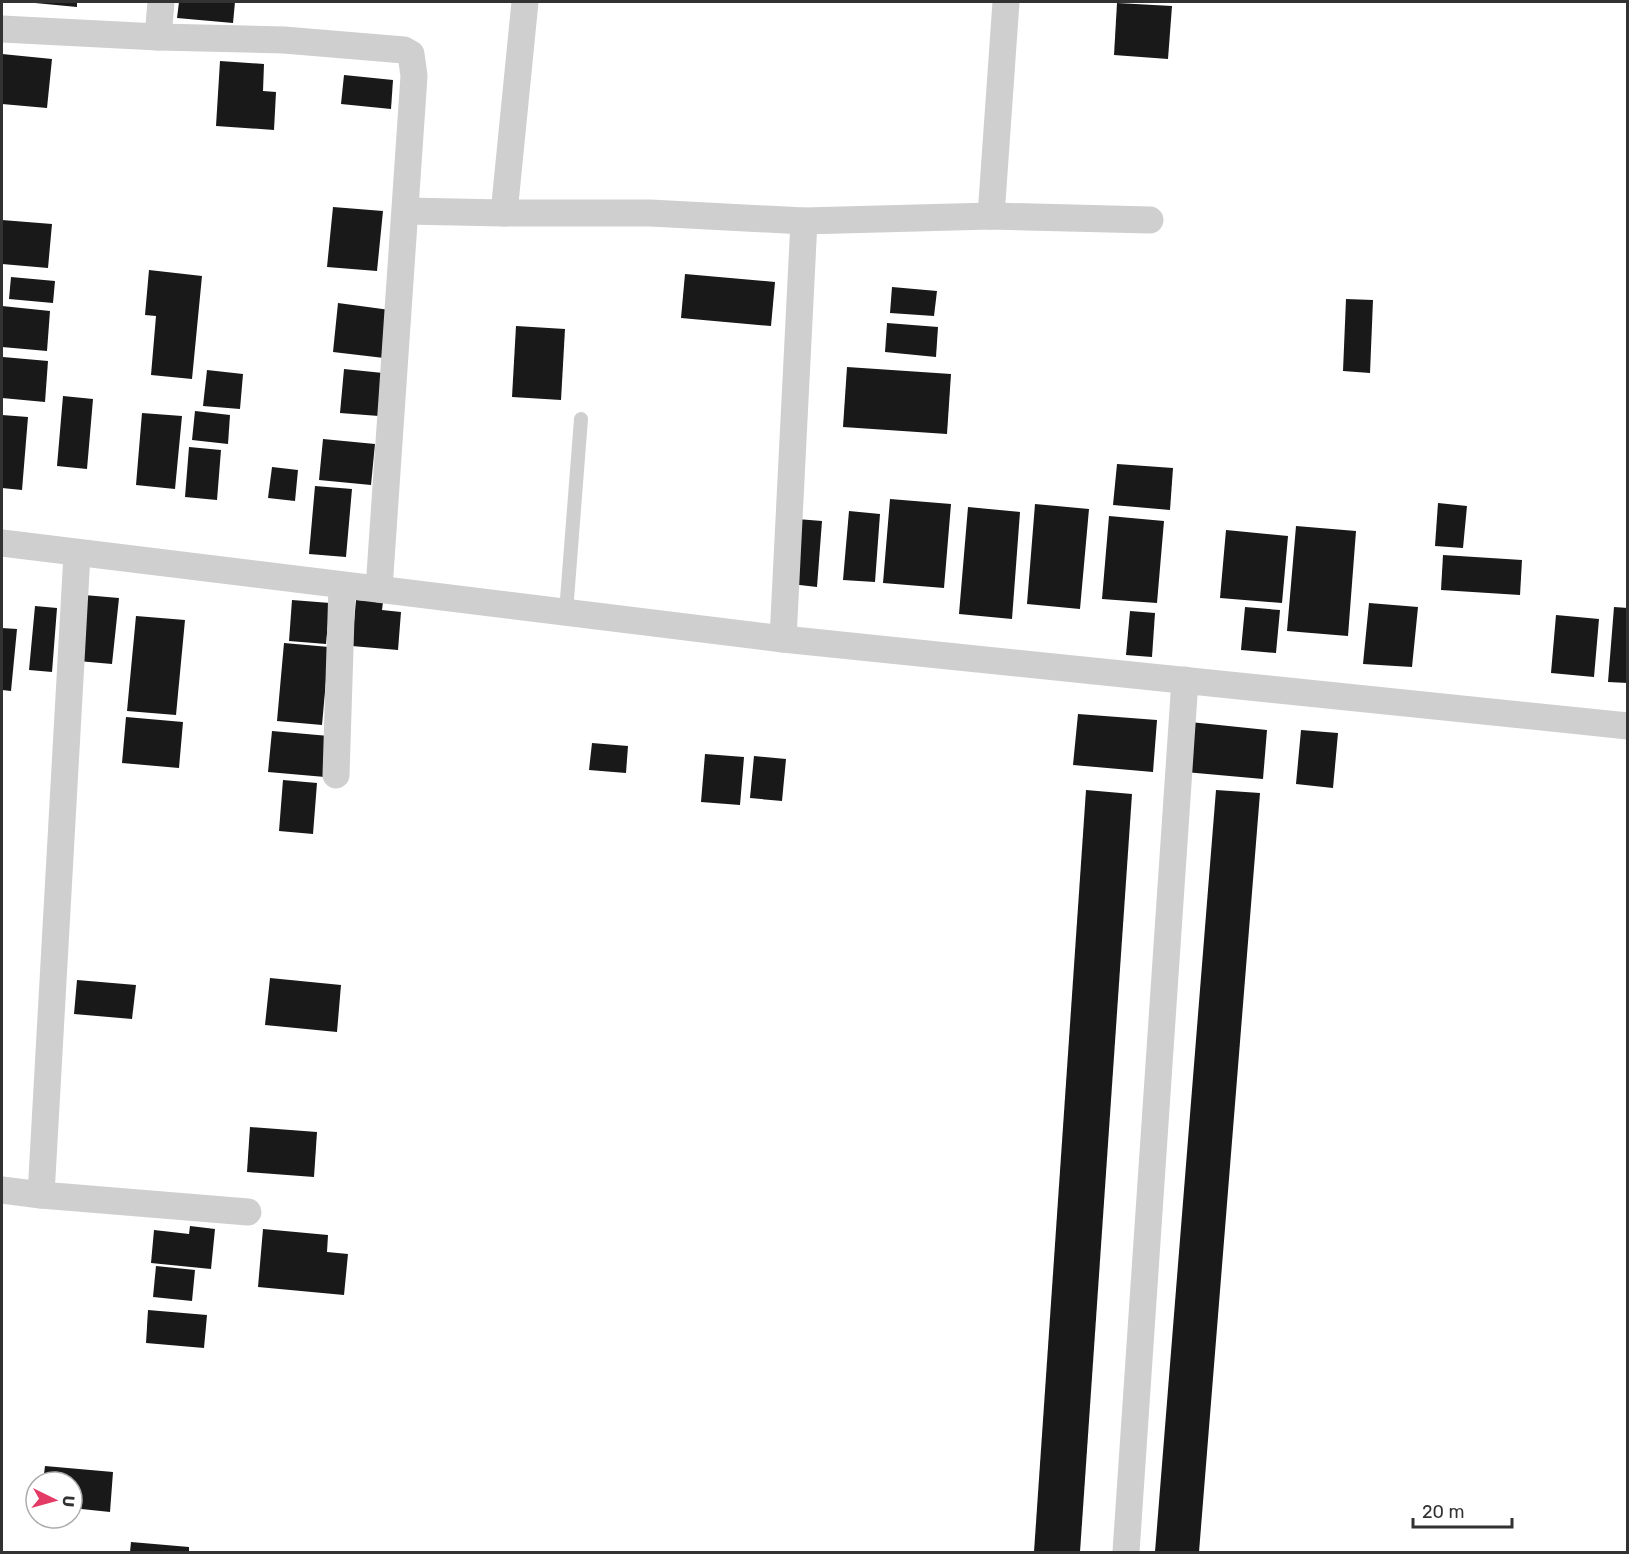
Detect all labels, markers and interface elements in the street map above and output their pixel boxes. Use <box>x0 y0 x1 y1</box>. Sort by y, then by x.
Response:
north arrow <box>24 1470 84 1530</box>
scale bar <box>1413 1491 1512 1529</box>
text: U <box>58 1495 78 1508</box>
text: 20 m <box>1422 1501 1464 1523</box>

